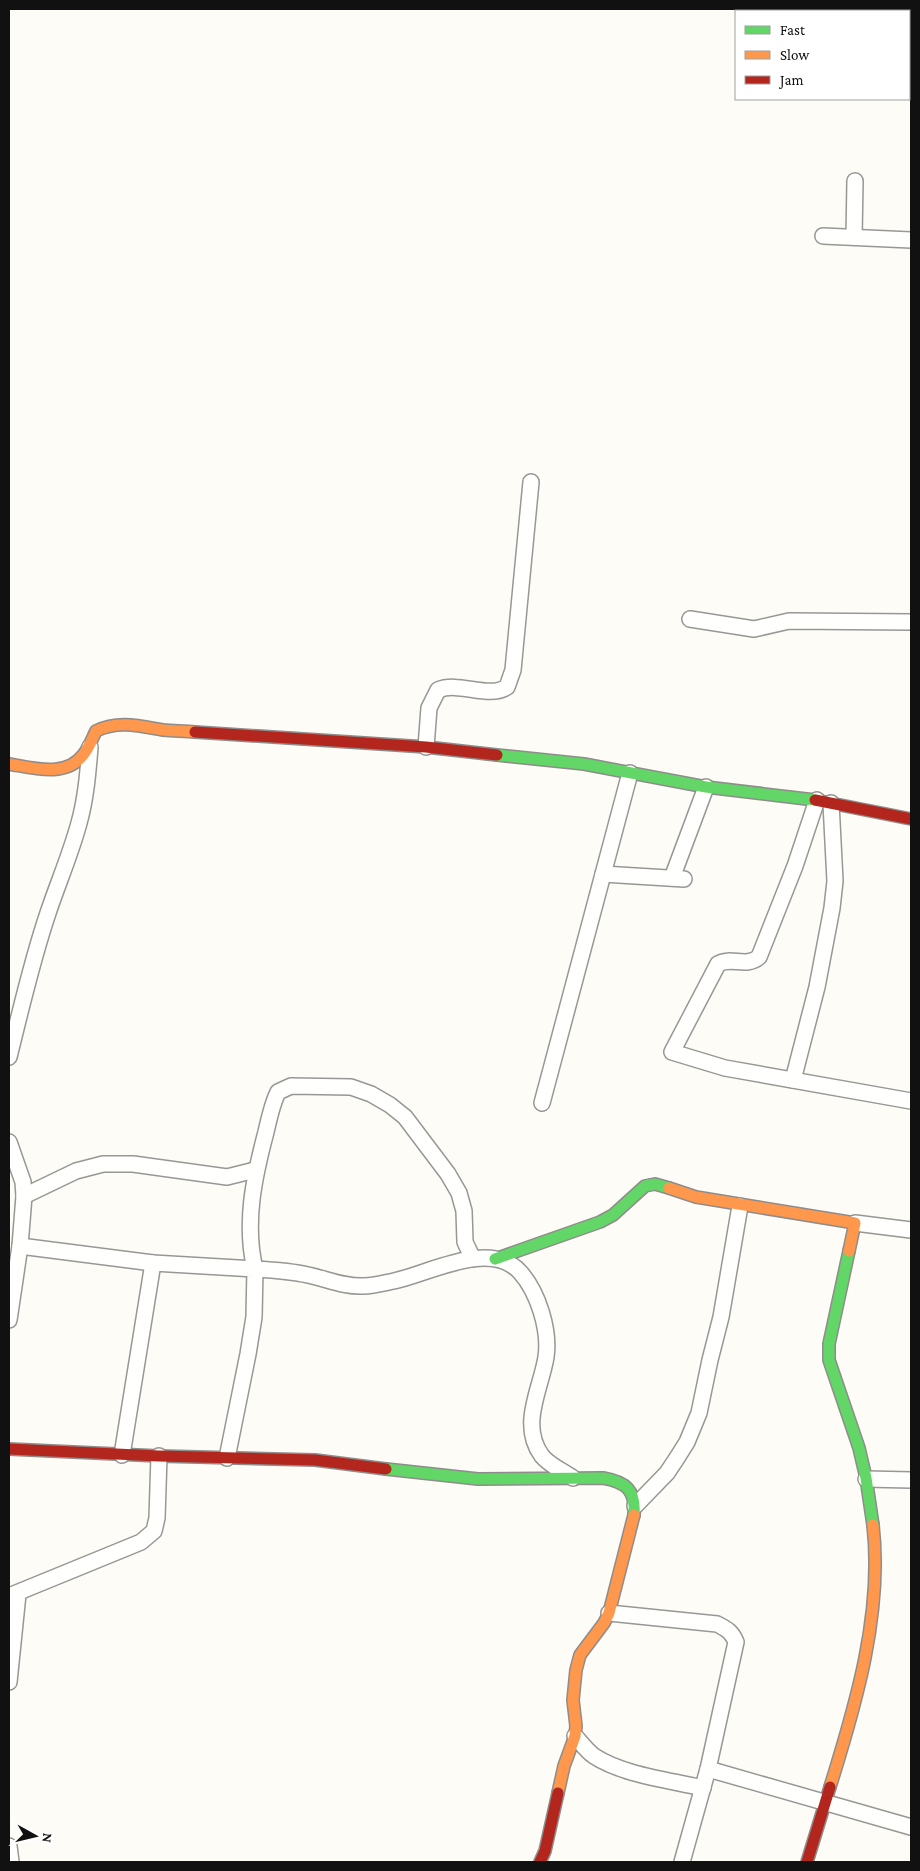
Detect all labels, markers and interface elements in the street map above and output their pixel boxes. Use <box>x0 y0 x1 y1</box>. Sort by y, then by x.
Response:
legend <box>735 10 910 100</box>
text: Fast <box>780 22 806 38</box>
text: Slow <box>780 47 810 63</box>
text: Jam <box>778 72 803 89</box>
north arrow <box>10 1811 60 1861</box>
text: N <box>39 1832 56 1844</box>

